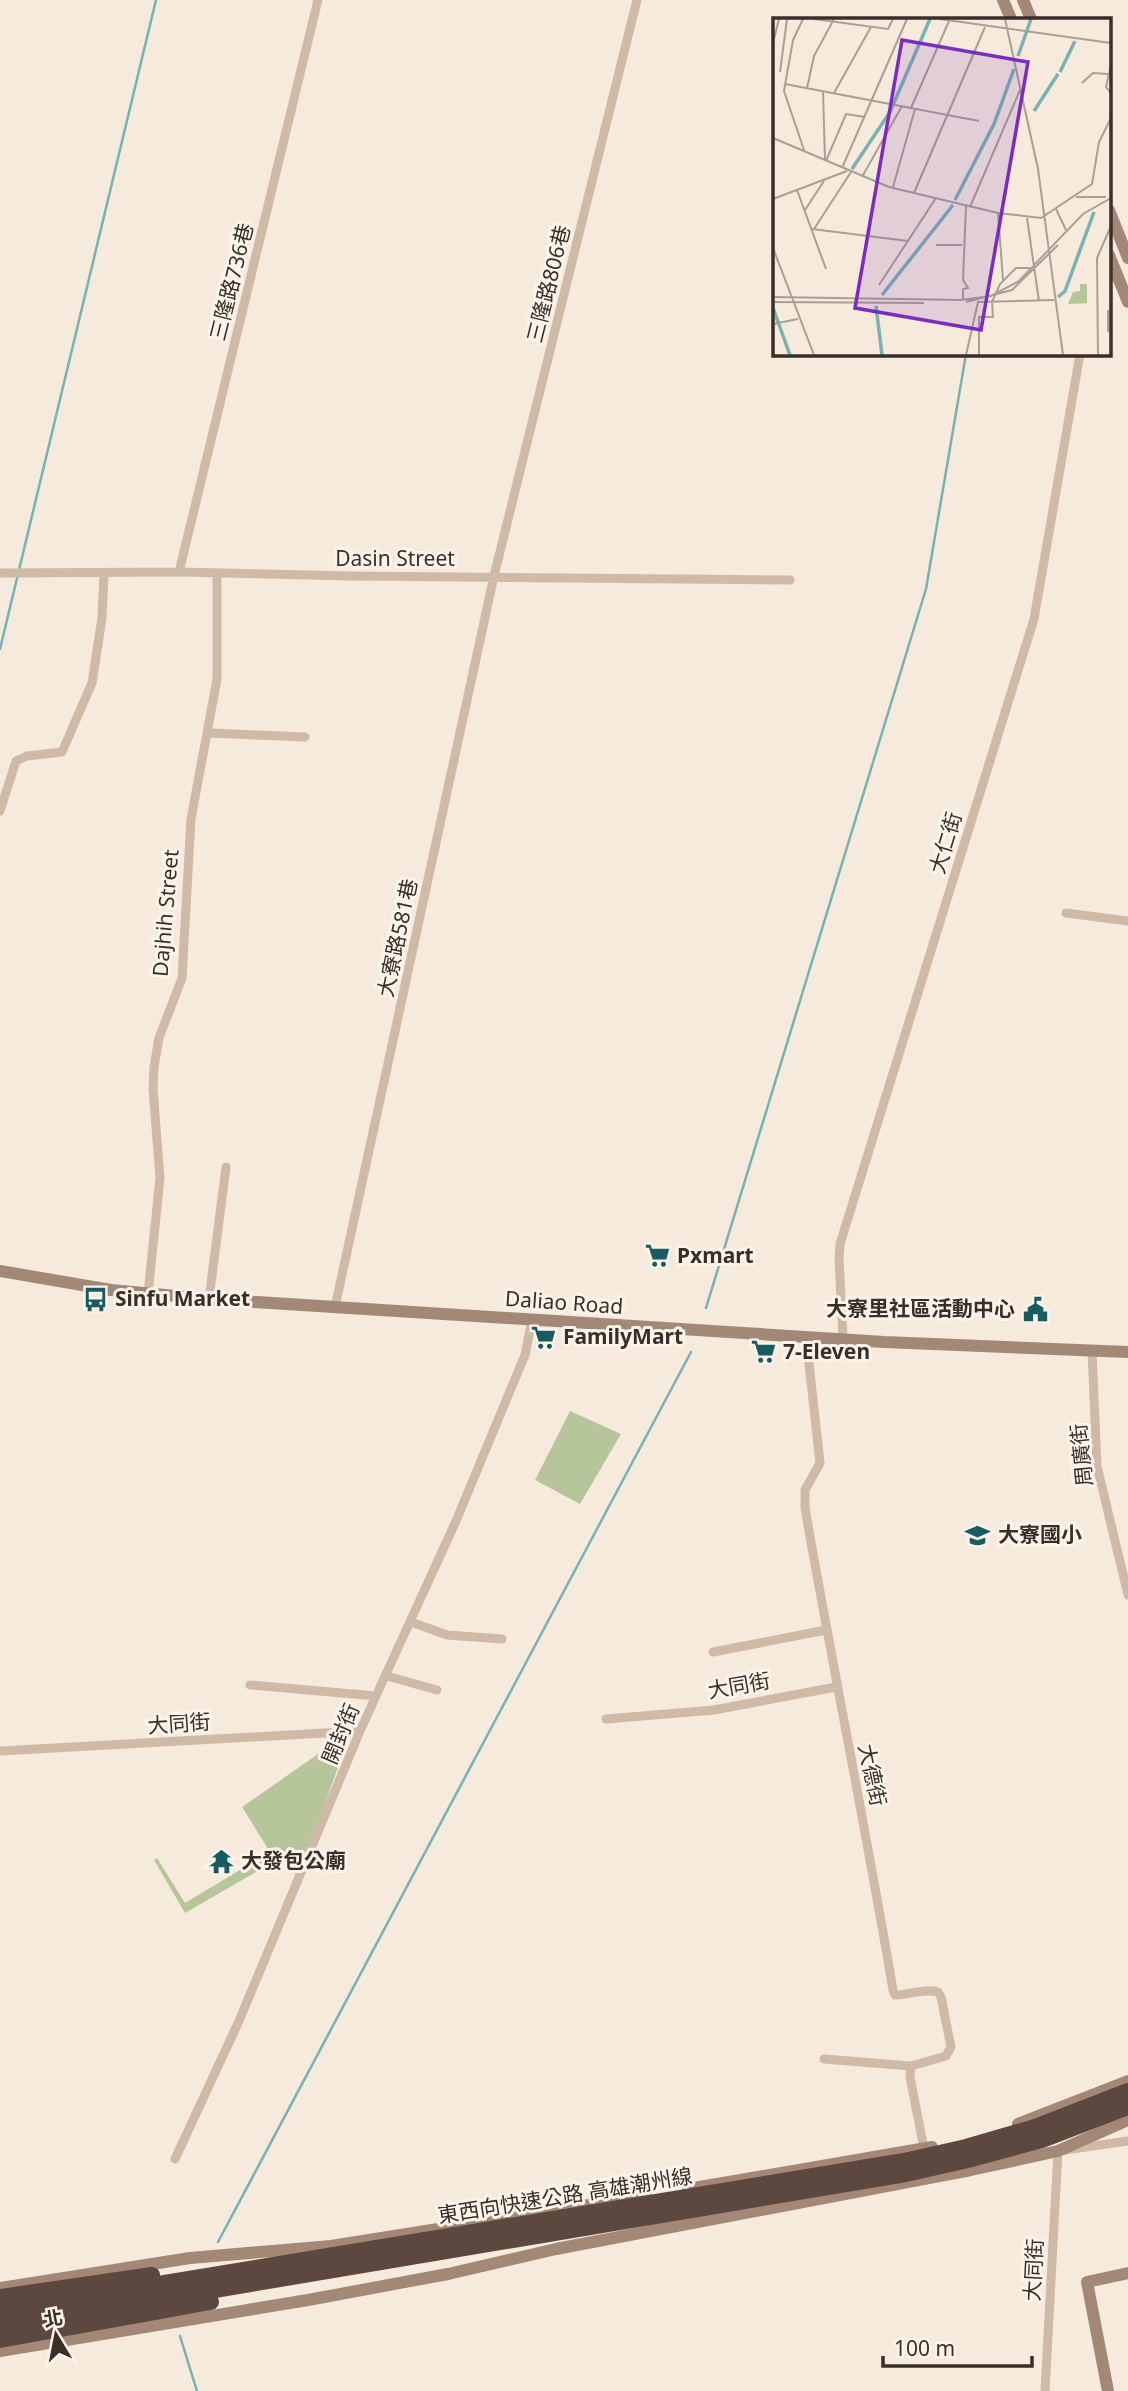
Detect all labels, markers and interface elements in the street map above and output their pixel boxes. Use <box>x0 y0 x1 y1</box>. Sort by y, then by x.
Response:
inset map <box>773 18 1110 355</box>
street label: 三隆路736巷 <box>203 220 259 343</box>
street label: 三隆路806巷 <box>520 222 576 345</box>
street label: Dasin Street <box>335 544 455 572</box>
street label: 大仁街 <box>922 808 968 877</box>
street label: Dajhih Street <box>145 848 185 978</box>
street label: 大寮路581巷 <box>371 876 423 999</box>
place label: Pxmart <box>677 1241 754 1269</box>
supermarket icon: Pxmart <box>643 1242 671 1270</box>
place label: Sinfu Market <box>115 1284 250 1312</box>
street label: Daliao Road <box>504 1284 624 1320</box>
bus stop icon: Sinfu Market <box>81 1285 109 1313</box>
place label: 大寮里社區活動中心 <box>826 1294 1015 1322</box>
public building icon: 大寮里社區活動中心 <box>1021 1295 1049 1323</box>
place label: FamilyMart <box>563 1322 683 1350</box>
supermarket icon: FamilyMart <box>529 1323 557 1351</box>
place label: 7-Eleven <box>783 1337 870 1365</box>
supermarket icon: 7-Eleven <box>749 1338 777 1366</box>
street label: 周廣街 <box>1064 1422 1098 1488</box>
place label: 大寮國小 <box>998 1520 1082 1548</box>
school or university icon: 大寮國小 <box>964 1521 992 1549</box>
street label: 大同街 <box>705 1666 772 1704</box>
street label: 開封街 <box>315 1699 365 1768</box>
street label: 大同街 <box>147 1707 211 1739</box>
street label: 大德街 <box>853 1741 893 1809</box>
place label: 大發包公廟 <box>241 1846 346 1874</box>
temple icon: 大發包公廟 <box>207 1847 235 1875</box>
street label: 東西向快速公路 高雄潮州線 <box>436 2161 694 2229</box>
street label: 大同街 <box>1017 2238 1049 2302</box>
north arrow <box>21 2300 91 2370</box>
text: 北 <box>41 2304 65 2333</box>
scale bar <box>883 2324 1032 2368</box>
text: 100 m <box>894 2334 955 2362</box>

